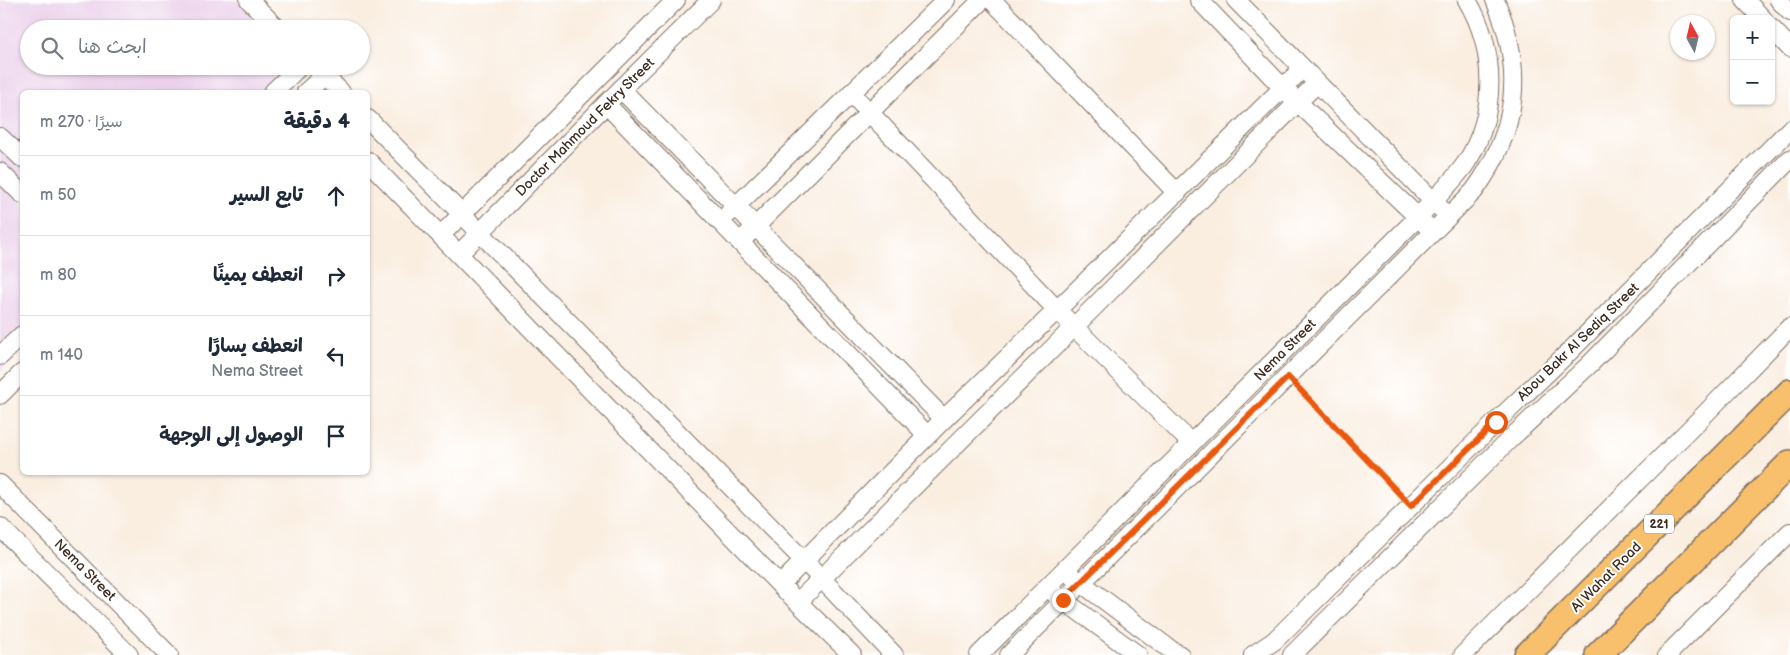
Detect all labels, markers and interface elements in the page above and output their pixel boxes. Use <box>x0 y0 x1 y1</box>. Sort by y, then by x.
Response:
north arrow <box>1670 15 1715 60</box>
map controls <box>1730 15 1775 105</box>
button: + <box>1730 15 1775 60</box>
search box <box>20 20 370 75</box>
icon: search <box>38 34 66 62</box>
text: ابحث هنا <box>78 36 147 59</box>
street label: Doctor Mahmoud Fekry Street <box>512 54 658 200</box>
button: − <box>1730 60 1775 105</box>
text: 4 دقيقة <box>284 109 350 134</box>
text: سيرًا · 270 m <box>40 113 123 132</box>
icon: ahead <box>322 182 350 210</box>
text: تابع السير <box>230 184 303 207</box>
text: 50 m <box>40 186 76 205</box>
icon: right <box>322 262 350 290</box>
text: انعطف يمينًا <box>213 264 303 287</box>
text: 80 m <box>40 266 76 285</box>
street label: Abou Bakr Al Sediq Street <box>1514 279 1643 405</box>
street label: Nema Street <box>1251 315 1320 384</box>
text: انعطف يسارًا <box>208 335 303 358</box>
icon: left <box>322 342 350 370</box>
text: 140 m <box>40 346 83 365</box>
text: Nema Street <box>211 362 303 381</box>
route start <box>1485 411 1508 434</box>
icon: arrive <box>322 422 350 450</box>
text: الوصول إلى الوجهة <box>159 424 303 447</box>
road number: 221 <box>1644 514 1674 534</box>
street label: Nema Street <box>51 536 120 605</box>
street label: Al Wahat Road <box>1567 538 1645 616</box>
route end <box>1052 589 1075 612</box>

